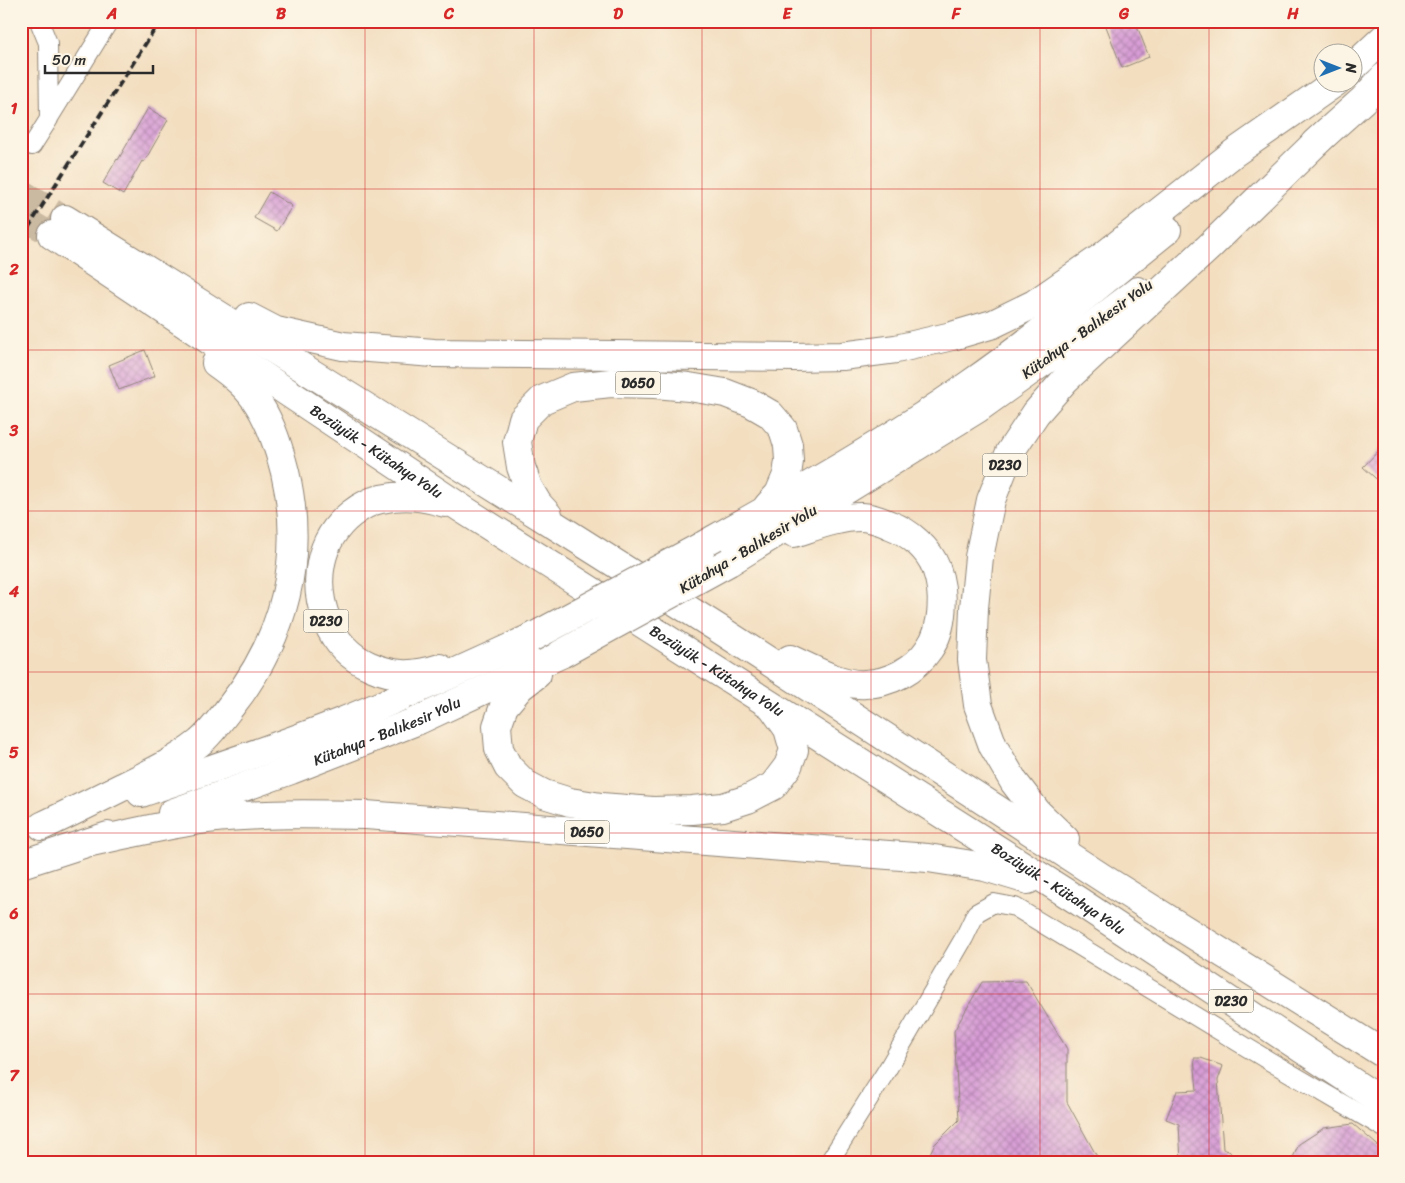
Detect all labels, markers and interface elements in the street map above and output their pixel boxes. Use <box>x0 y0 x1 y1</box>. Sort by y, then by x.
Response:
text: A <box>106 0 117 28</box>
text: B <box>276 0 287 28</box>
text: C <box>443 0 455 28</box>
text: D <box>613 0 623 28</box>
text: E <box>783 0 793 28</box>
text: F <box>951 0 962 28</box>
text: G <box>1118 0 1130 28</box>
text: H <box>1286 0 1299 28</box>
scale bar <box>45 42 152 74</box>
north arrow <box>1312 42 1362 92</box>
text: 50 m <box>52 47 87 73</box>
text: N <box>1338 62 1363 73</box>
text: 1 <box>11 94 18 123</box>
text: 2 <box>8 255 19 284</box>
street label: Kütahya - Balıkesir Yolu <box>1016 272 1158 386</box>
road number: D650 <box>616 372 660 394</box>
street label: Bozüyük - Kütahya Yolu <box>305 398 448 505</box>
text: 3 <box>9 416 19 445</box>
road number: D230 <box>982 454 1028 476</box>
street label: Kütahya - Balıkesir Yolu <box>674 497 822 601</box>
text: 4 <box>8 577 19 606</box>
road number: D230 <box>304 610 348 632</box>
street label: Bozüyük - Kütahya Yolu <box>644 618 789 724</box>
street label: Kütahya - Balıkesir Yolu <box>309 689 465 773</box>
text: 5 <box>9 738 19 767</box>
road number: D650 <box>564 820 610 844</box>
street label: Bozüyük - Kütahya Yolu <box>986 836 1131 942</box>
text: 6 <box>8 899 19 928</box>
road number: D230 <box>1208 989 1254 1012</box>
text: 7 <box>9 1061 20 1090</box>

